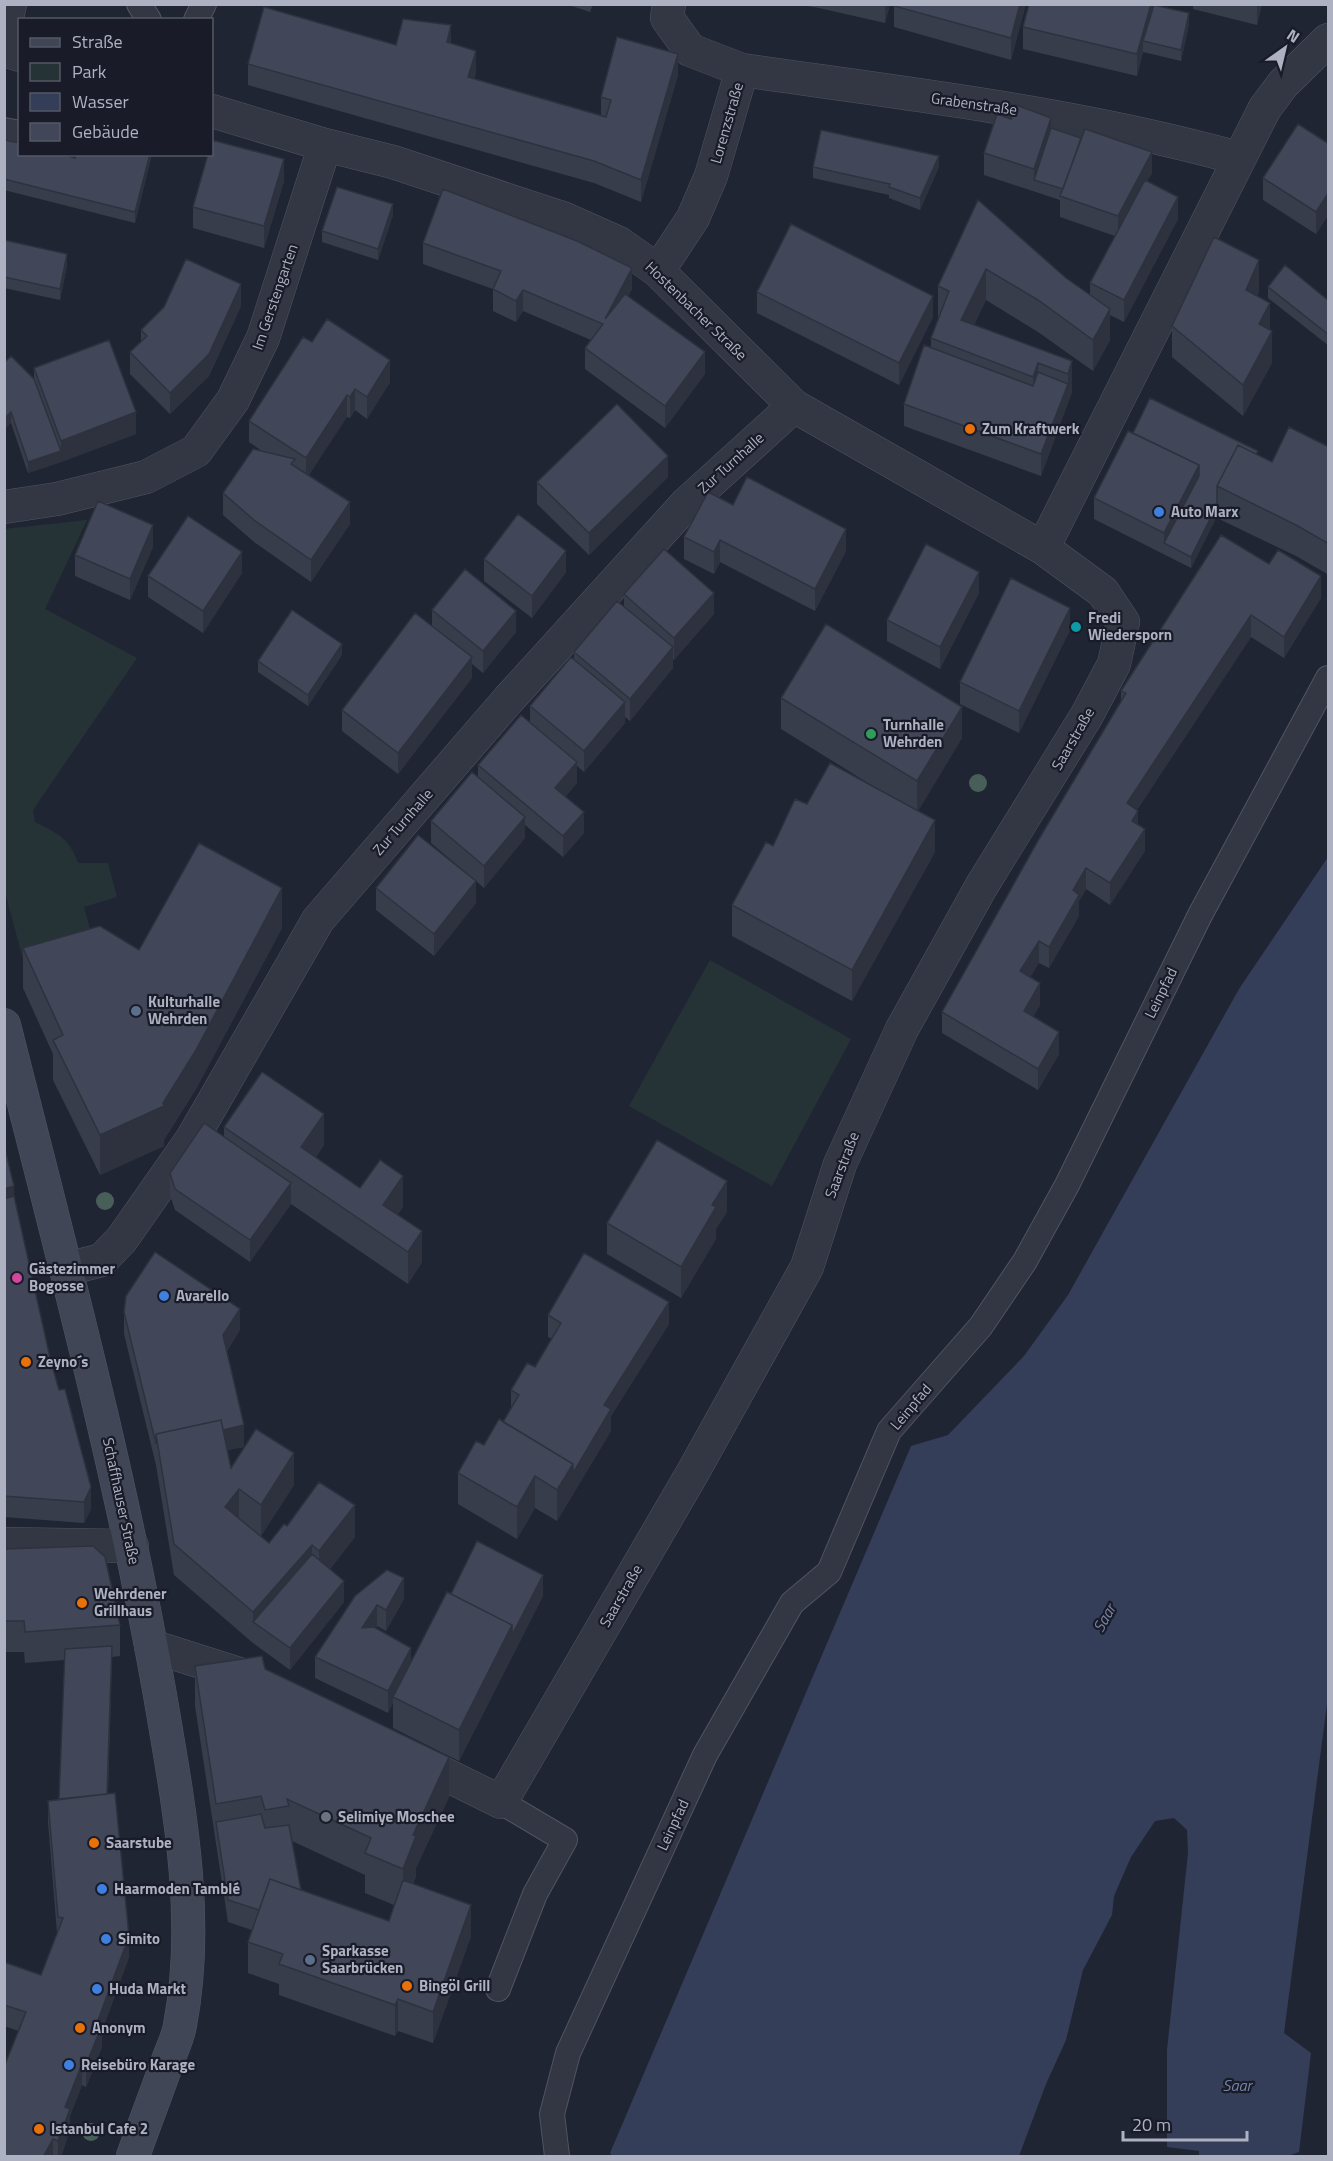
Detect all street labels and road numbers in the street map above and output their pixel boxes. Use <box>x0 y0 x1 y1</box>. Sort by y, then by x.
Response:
street label: Lorenzstraße <box>704 79 749 166</box>
street label: Grabenstraße <box>930 86 1019 121</box>
street label: Im Gerstengarten <box>246 241 303 353</box>
street label: Hostenbacher Straße <box>640 256 753 365</box>
street label: Zur Turnhalle <box>692 427 769 499</box>
street label: Saarstraße <box>1045 703 1100 775</box>
street label: Zur Turnhalle <box>367 783 438 860</box>
street label: Leinpfad <box>1138 963 1183 1022</box>
street label: Saarstraße <box>818 1128 865 1201</box>
street label: Leinpfad <box>884 1378 937 1435</box>
street label: Schaffhauser Straße <box>97 1435 146 1566</box>
street label: Saarstraße <box>593 1560 648 1632</box>
street label: Leinpfad <box>651 1795 694 1854</box>

